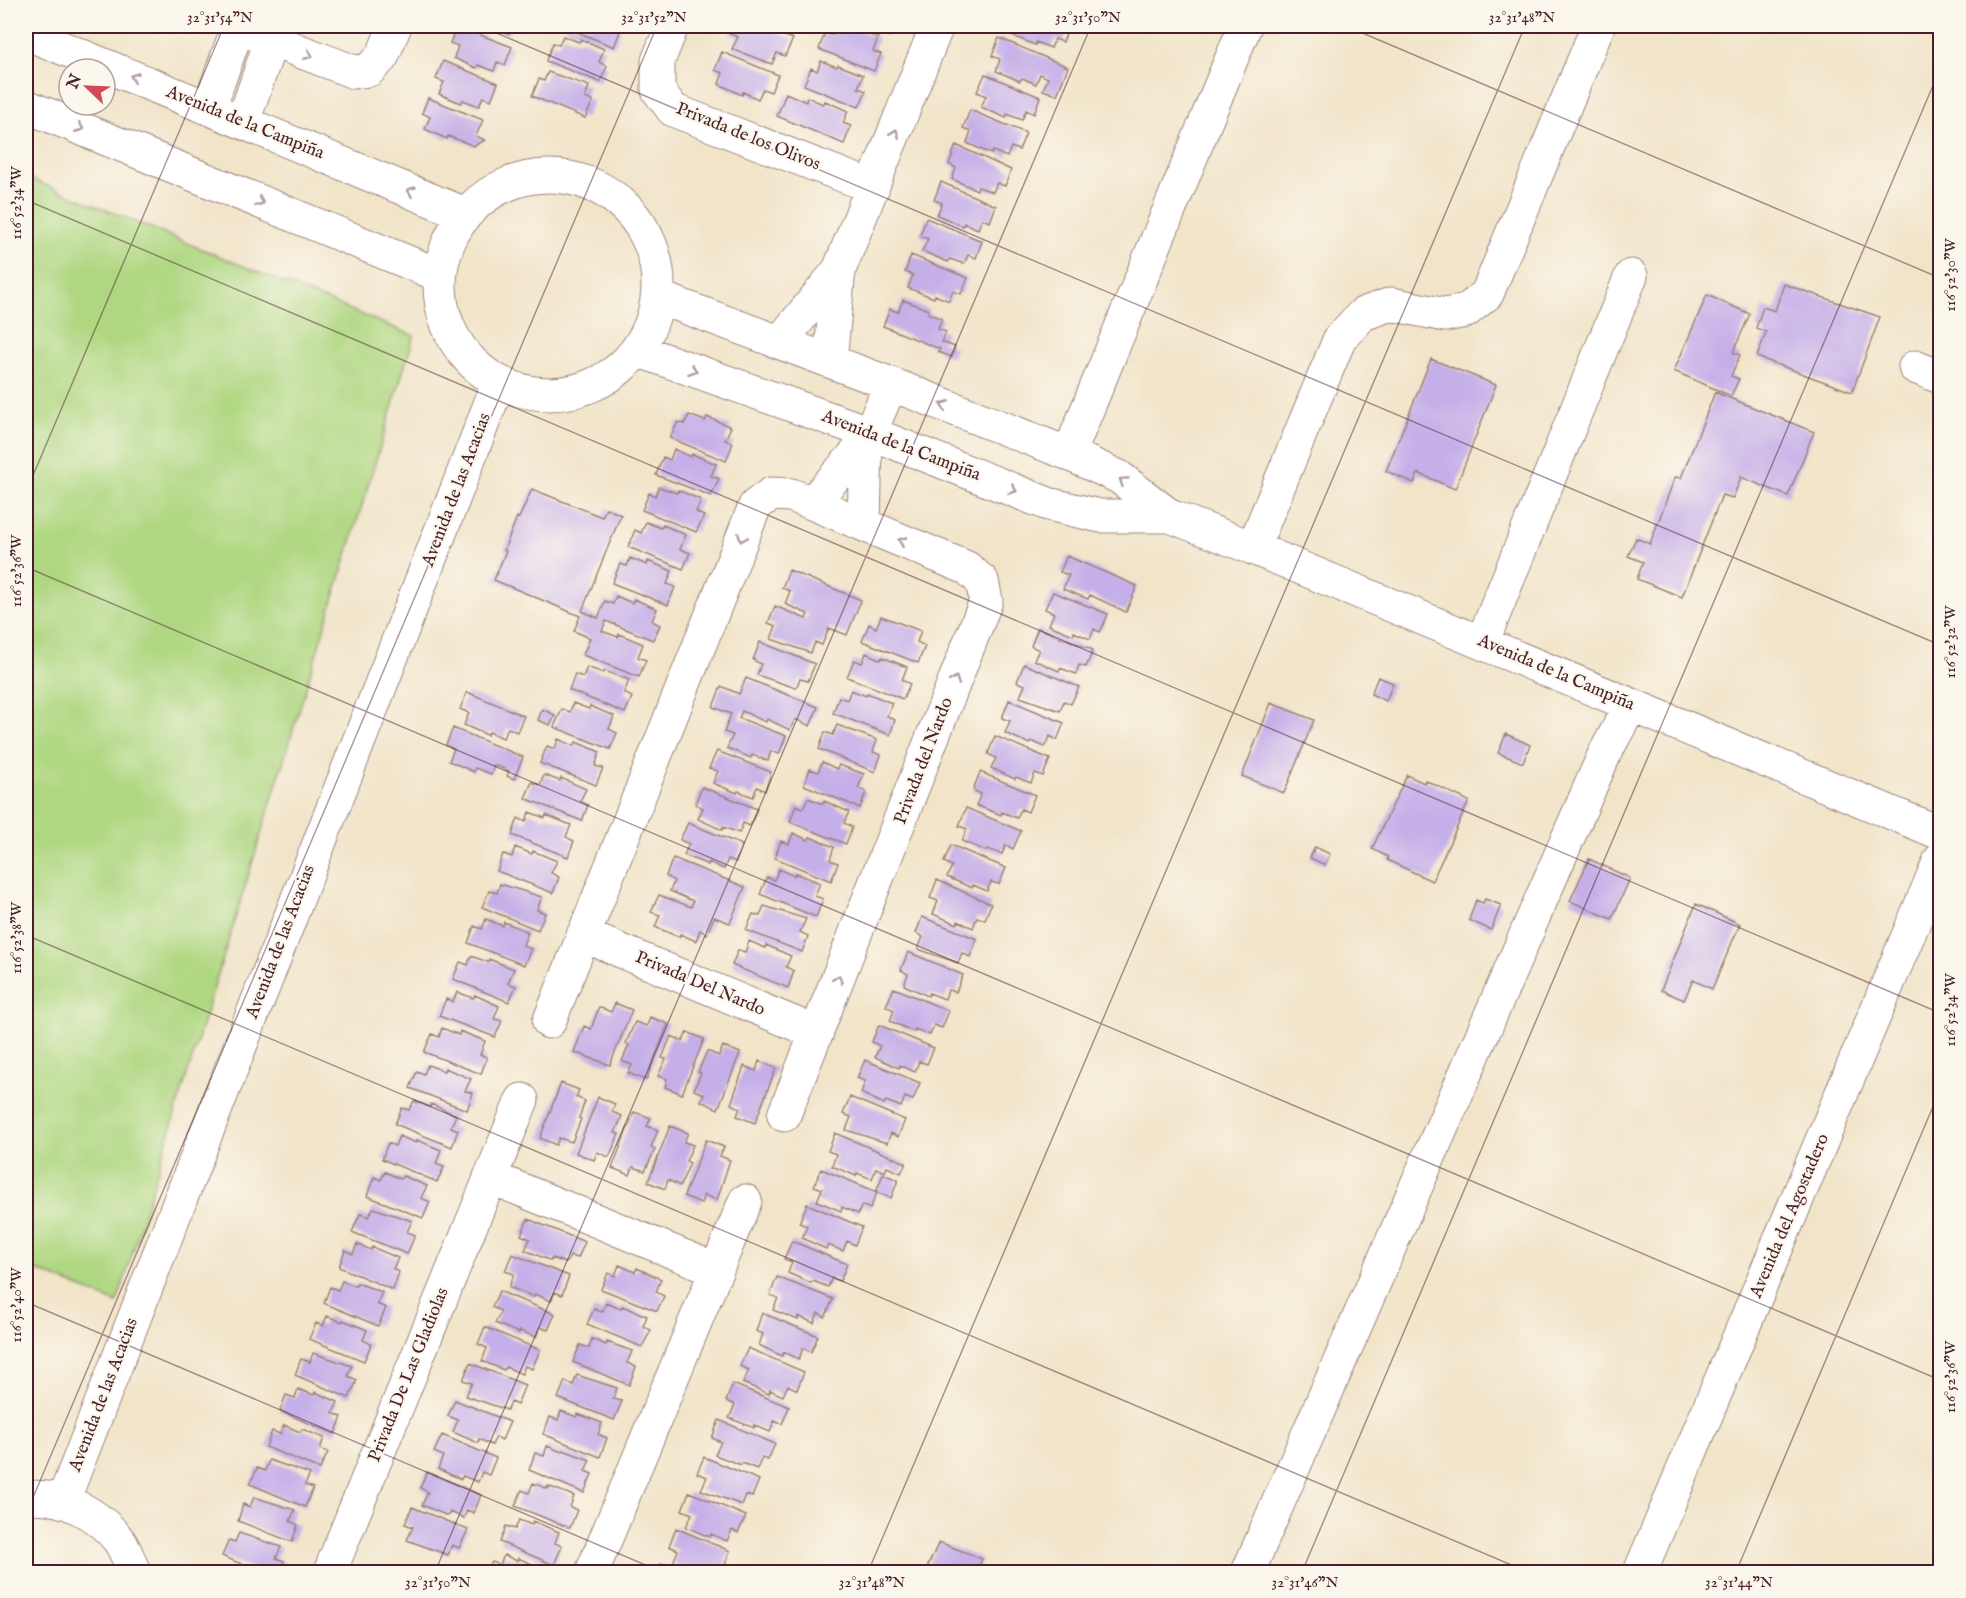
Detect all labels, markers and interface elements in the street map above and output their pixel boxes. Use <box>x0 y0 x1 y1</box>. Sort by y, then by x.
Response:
text: 32°31'54"N <box>187 8 253 27</box>
text: 32°31'52"N <box>621 8 687 27</box>
text: 32°31'50"N <box>1055 8 1121 27</box>
text: 32°31'48"N <box>1489 8 1555 27</box>
one-way arrow <box>303 48 314 61</box>
north arrow <box>57 57 117 117</box>
text: N <box>63 71 87 93</box>
one-way arrow <box>129 72 140 84</box>
street label: Avenida de la Campiña <box>162 80 328 165</box>
street label: Privada de los Olivos <box>672 98 824 176</box>
one-way arrow <box>73 121 84 133</box>
one-way arrow <box>887 128 900 139</box>
text: 116°52'34"W <box>7 166 26 240</box>
one-way arrow <box>406 186 417 198</box>
one-way arrow <box>254 195 265 207</box>
text: 116°52'30"W <box>1941 238 1960 312</box>
one-way arrow <box>687 362 698 375</box>
one-way arrow <box>939 400 950 412</box>
street label: Avenida de la Campiña <box>817 405 984 487</box>
street label: Avenida de las Acacias <box>417 410 497 571</box>
one-way arrow <box>1119 477 1130 488</box>
one-way arrow <box>1007 483 1018 495</box>
one-way arrow <box>737 532 749 543</box>
text: 116°52'36"W <box>7 534 26 607</box>
one-way arrow <box>898 536 909 548</box>
text: 116°52'32"W <box>1941 605 1960 679</box>
street label: Avenida de la Campiña <box>1473 629 1638 717</box>
one-way arrow <box>948 675 961 686</box>
street label: Privada del Nardo <box>889 694 959 828</box>
street label: Avenida de las Acacias <box>241 862 321 1023</box>
text: 116°52'38"W <box>7 901 26 974</box>
street label: Privada Del Nardo <box>631 946 769 1022</box>
text: 116°52'34"W <box>1941 973 1960 1047</box>
one-way arrow <box>831 974 843 985</box>
street label: Avenida del Agostadero <box>1745 1130 1835 1303</box>
text: 116°52'40"W <box>7 1267 26 1343</box>
street label: Privada De Las Gladiolas <box>363 1284 455 1466</box>
street label: Avenida de las Acacias <box>64 1315 144 1476</box>
text: 116°52'36"W <box>1941 1340 1960 1413</box>
text: 32°31'50"N <box>405 1573 471 1592</box>
text: 32°31'48"N <box>839 1573 905 1592</box>
text: 32°31'46"N <box>1272 1573 1338 1592</box>
text: 32°31'44"N <box>1705 1573 1773 1592</box>

